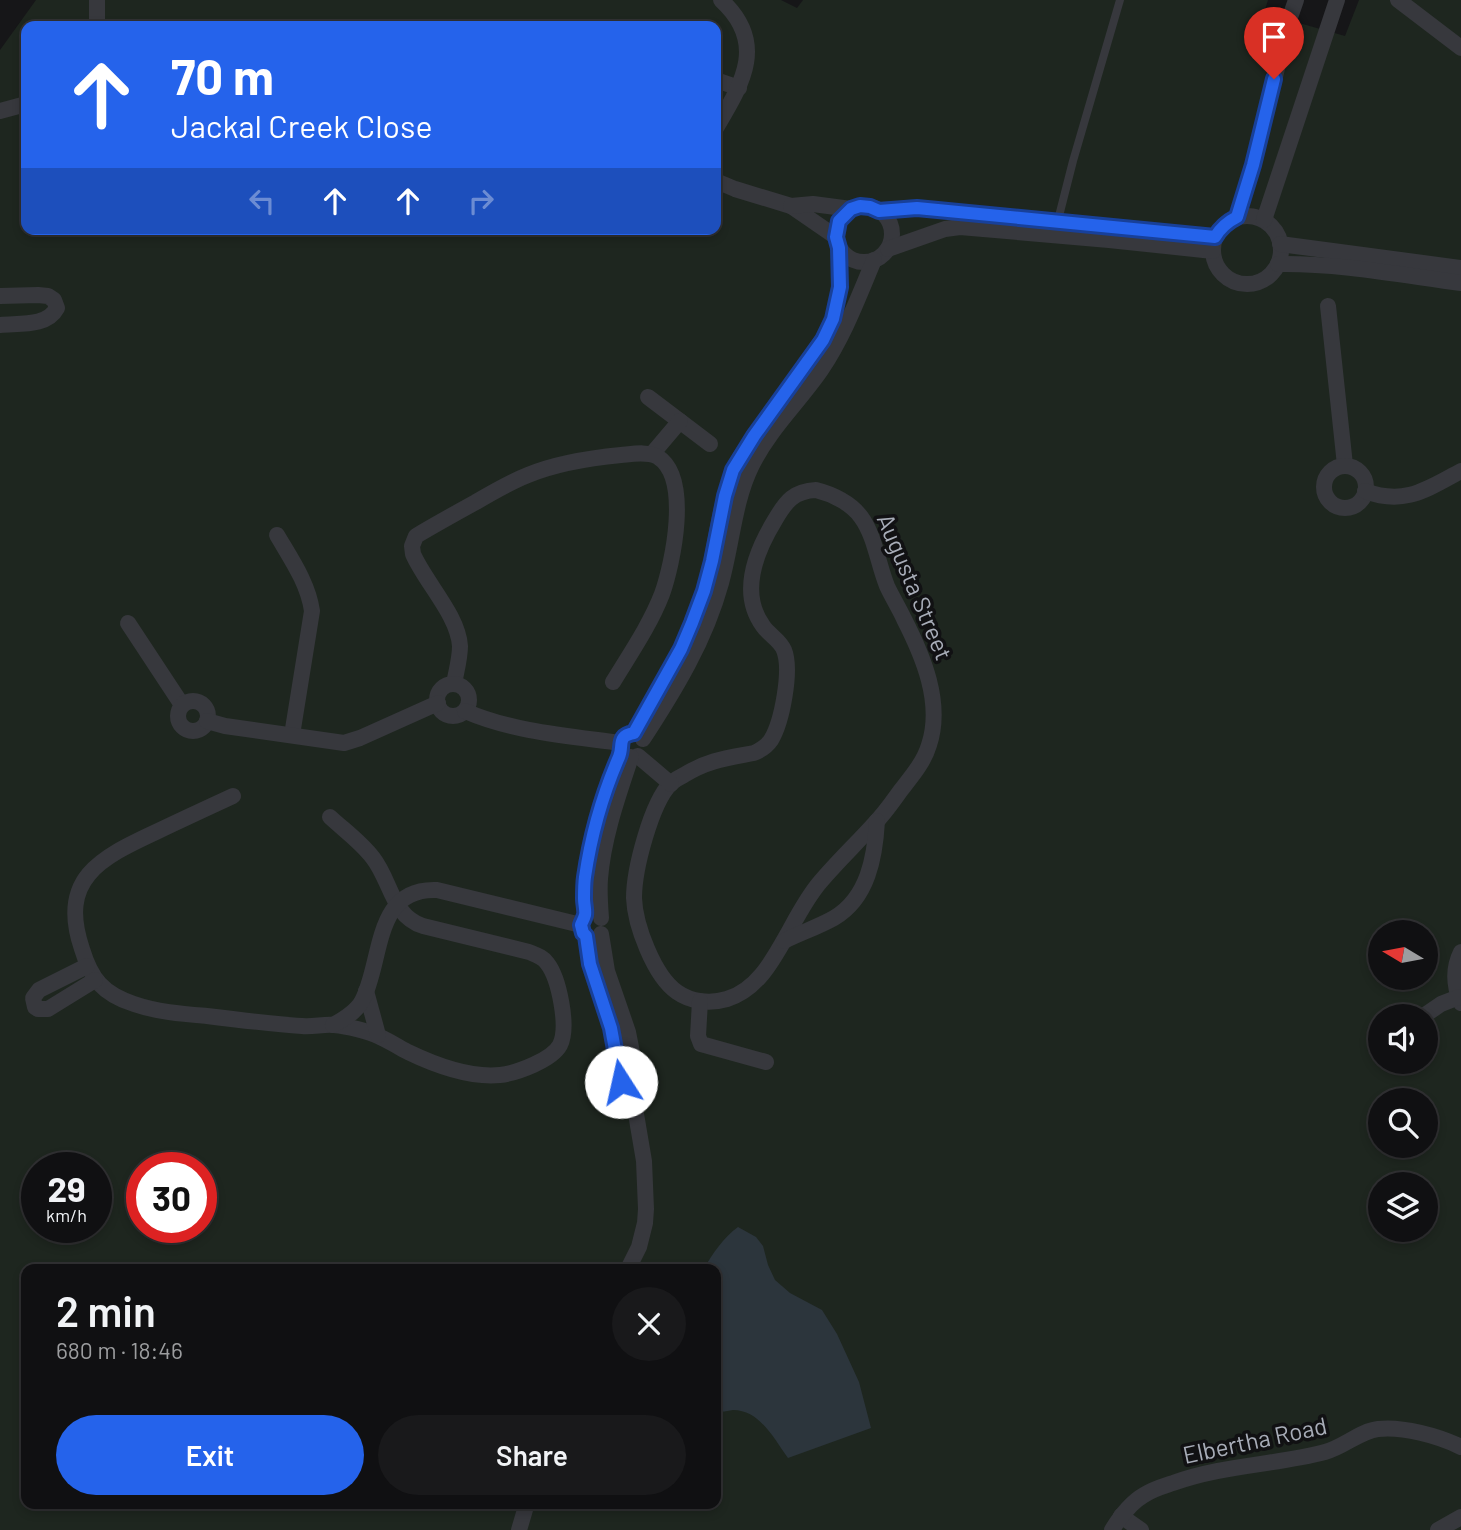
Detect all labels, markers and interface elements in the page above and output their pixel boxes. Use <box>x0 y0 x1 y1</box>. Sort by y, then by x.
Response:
pin <box>1244 7 1304 79</box>
icon: arrive <box>1255 18 1293 56</box>
text: 70 m <box>171 46 274 105</box>
icon: ahead <box>56 49 147 140</box>
text: Jackal Creek Close <box>171 106 432 144</box>
icon: left <box>243 182 281 220</box>
icon: ahead <box>316 182 354 220</box>
icon: ahead <box>389 182 427 220</box>
icon: right <box>462 182 500 220</box>
street label: Augusta Street <box>872 509 959 664</box>
north arrow <box>1368 920 1438 990</box>
map controls <box>1368 920 1438 1242</box>
button: sound <box>1368 1004 1438 1074</box>
position arrow <box>584 1045 658 1119</box>
button: search <box>1368 1088 1438 1158</box>
speed limit sign: 30 <box>126 1152 217 1243</box>
text: 29 <box>47 1167 86 1209</box>
button: layers <box>1368 1172 1438 1242</box>
text: km/h <box>46 1204 87 1226</box>
text: 2 min <box>56 1285 156 1335</box>
button: close <box>612 1287 686 1361</box>
text: 680 m · 18:46 <box>56 1336 183 1364</box>
street label: Elbertha Road <box>1180 1410 1329 1469</box>
button: Exit <box>56 1415 364 1495</box>
button: Share <box>378 1415 686 1495</box>

